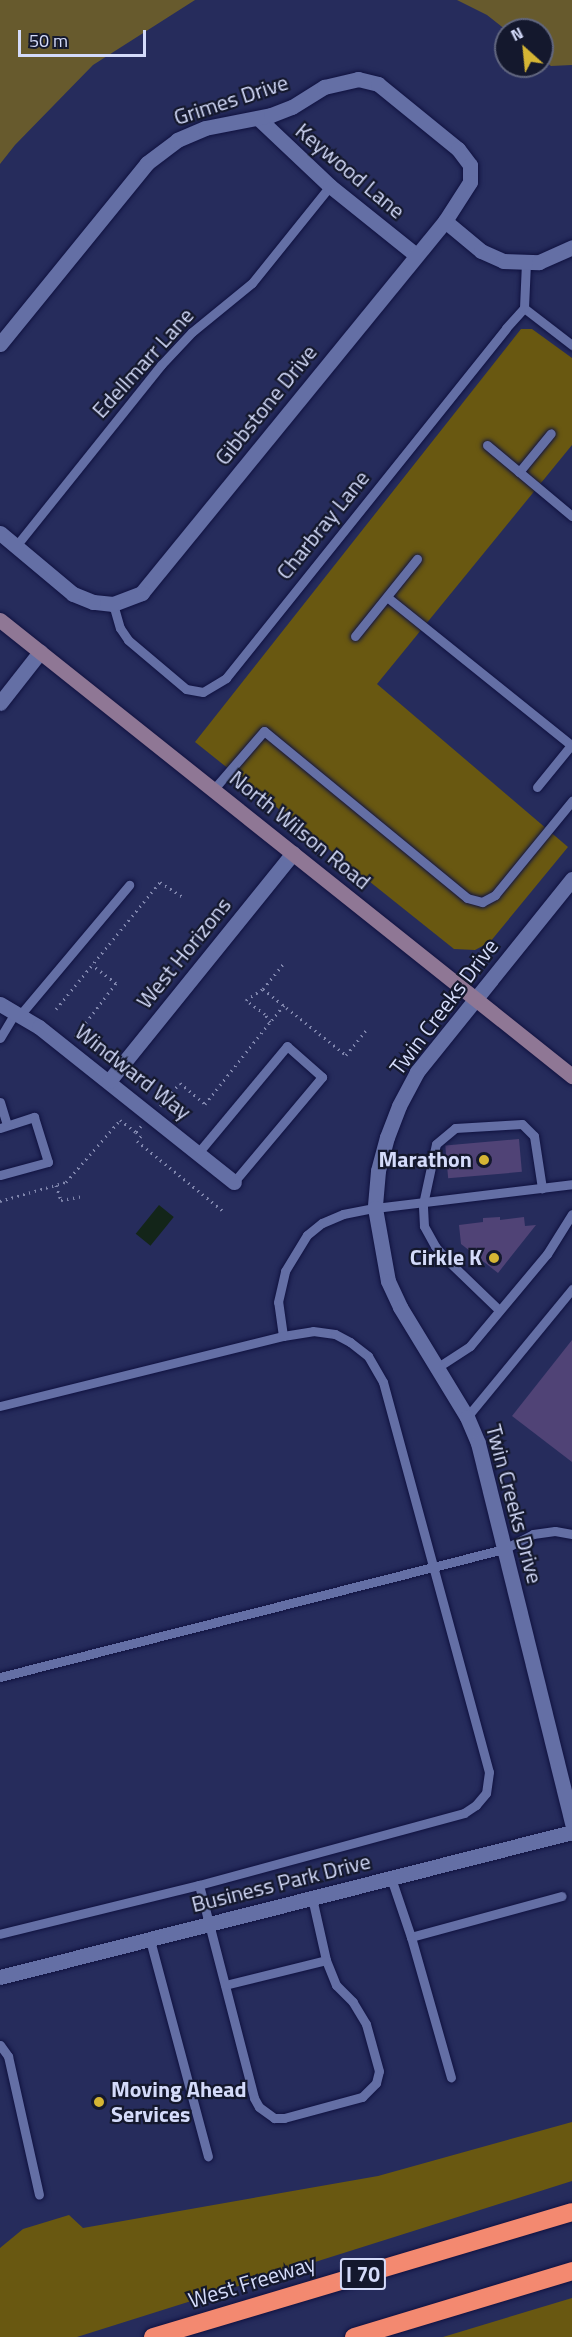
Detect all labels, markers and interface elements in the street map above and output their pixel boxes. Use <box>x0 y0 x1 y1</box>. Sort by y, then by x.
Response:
scale bar <box>21 18 148 56</box>
north arrow <box>494 18 554 78</box>
text: N <box>506 21 527 47</box>
text: 50 m <box>29 27 68 54</box>
street label: Grimes Drive <box>170 69 292 131</box>
street label: Keywood Lane <box>290 118 410 224</box>
street label: Edellmarr Lane <box>87 303 199 423</box>
street label: Gibbstone Drive <box>209 340 323 470</box>
street label: Charbray Lane <box>271 465 375 585</box>
street label: North Wilson Road <box>224 765 376 895</box>
street label: West Horizons <box>131 892 237 1014</box>
street label: Twin Creeks Drive <box>384 934 504 1080</box>
street label: Windward Way <box>70 1019 196 1125</box>
place label: Marathon <box>378 1147 472 1173</box>
marker: Marathon <box>477 1153 491 1167</box>
place label: Cirkle K <box>410 1245 482 1271</box>
marker: Cirkle K <box>487 1251 501 1265</box>
street label: Twin Creeks Drive <box>480 1422 548 1586</box>
street label: Business Park Drive <box>189 1848 373 1918</box>
place label: Moving Ahead Services <box>111 2076 247 2128</box>
marker: Moving Ahead Services <box>92 2095 106 2109</box>
street label: West Freeway <box>185 2250 319 2314</box>
road number: I 70 <box>339 2256 387 2292</box>

